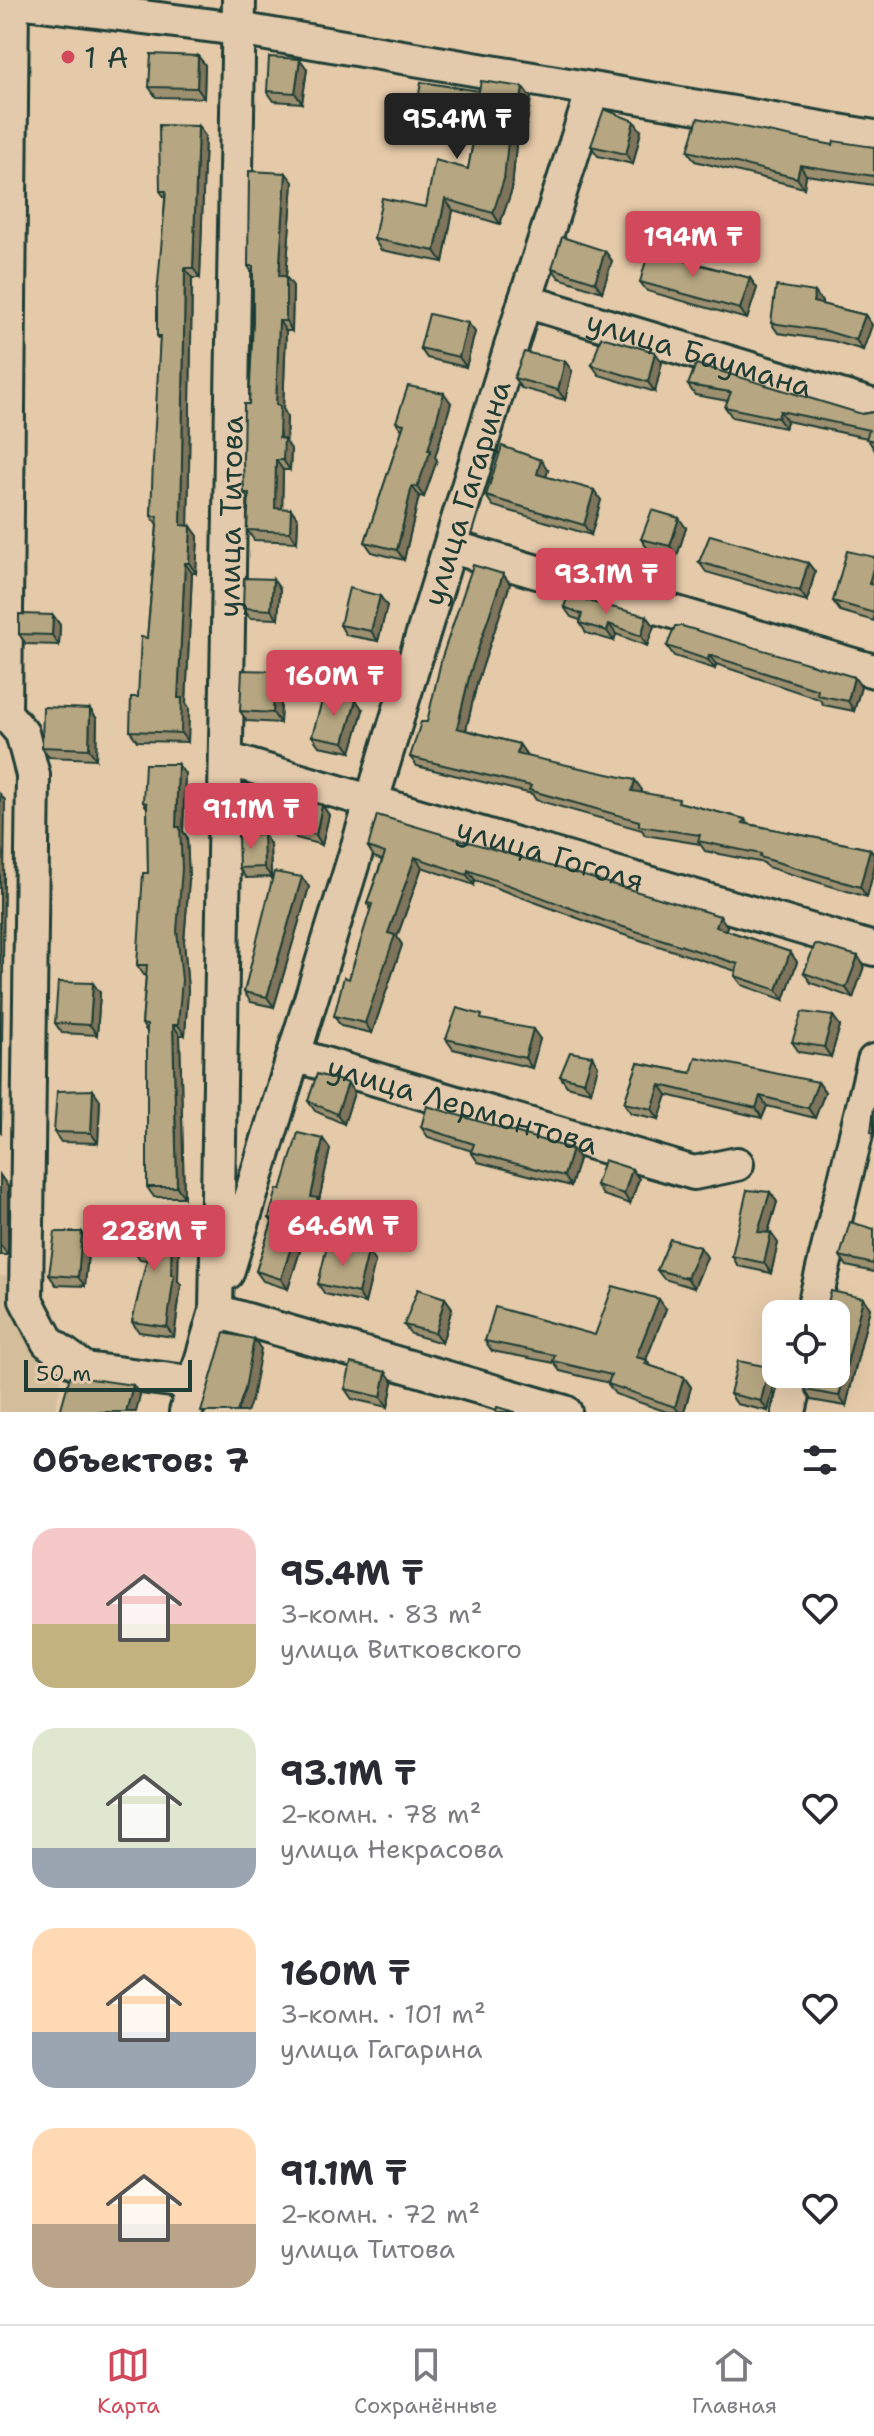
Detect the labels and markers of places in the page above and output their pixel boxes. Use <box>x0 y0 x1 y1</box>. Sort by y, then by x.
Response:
place label: 1 А <box>84 37 129 78</box>
marker: 1 А <box>59 48 77 66</box>
pin: 95.4M ₸ <box>383 93 531 161</box>
pin: 194M ₸ <box>628 211 758 279</box>
pin: 93.1M ₸ <box>532 548 680 616</box>
pin: 160M ₸ <box>269 650 399 718</box>
pin: 91.1M ₸ <box>177 783 325 851</box>
pin: 64.6M ₸ <box>269 1200 417 1268</box>
pin: 228M ₸ <box>89 1205 219 1273</box>

